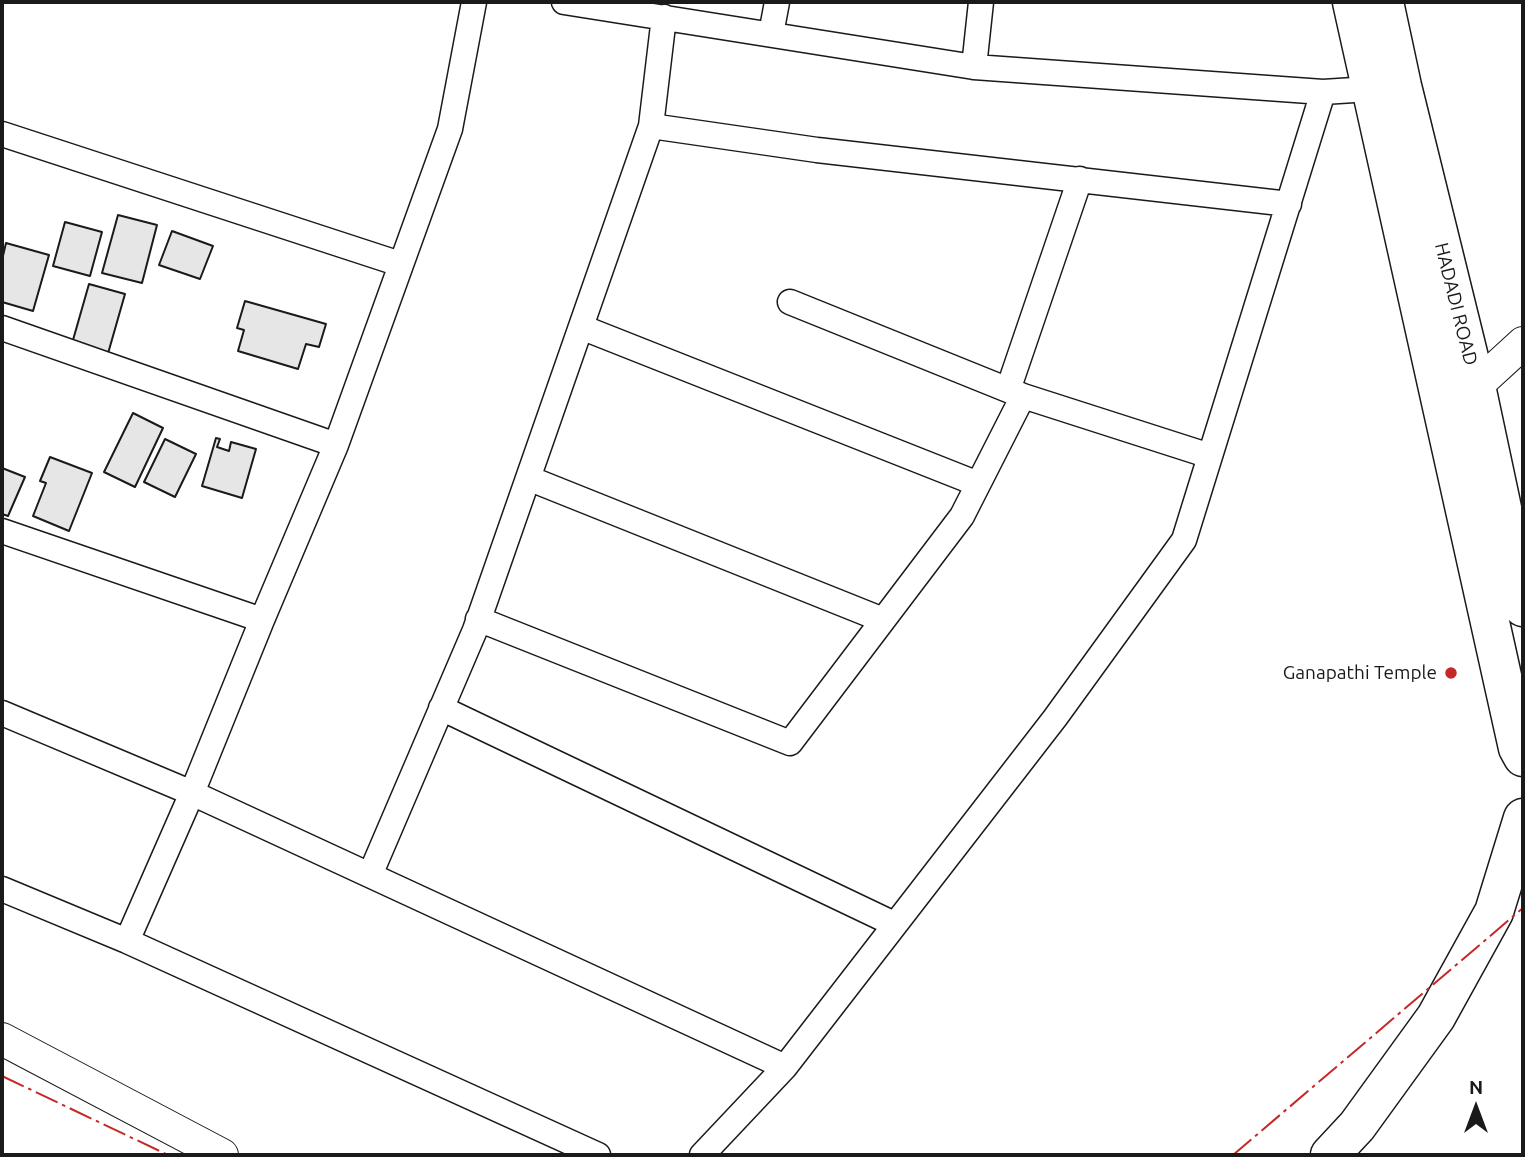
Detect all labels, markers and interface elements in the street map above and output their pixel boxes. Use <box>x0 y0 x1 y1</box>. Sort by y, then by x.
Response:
street label: HADADI ROAD <box>1430 240 1482 368</box>
place label: Ganapathi Temple <box>1283 662 1437 684</box>
marker: Ganapathi Temple <box>1443 665 1459 681</box>
north arrow <box>1441 1073 1511 1143</box>
text: N <box>1469 1076 1483 1098</box>

